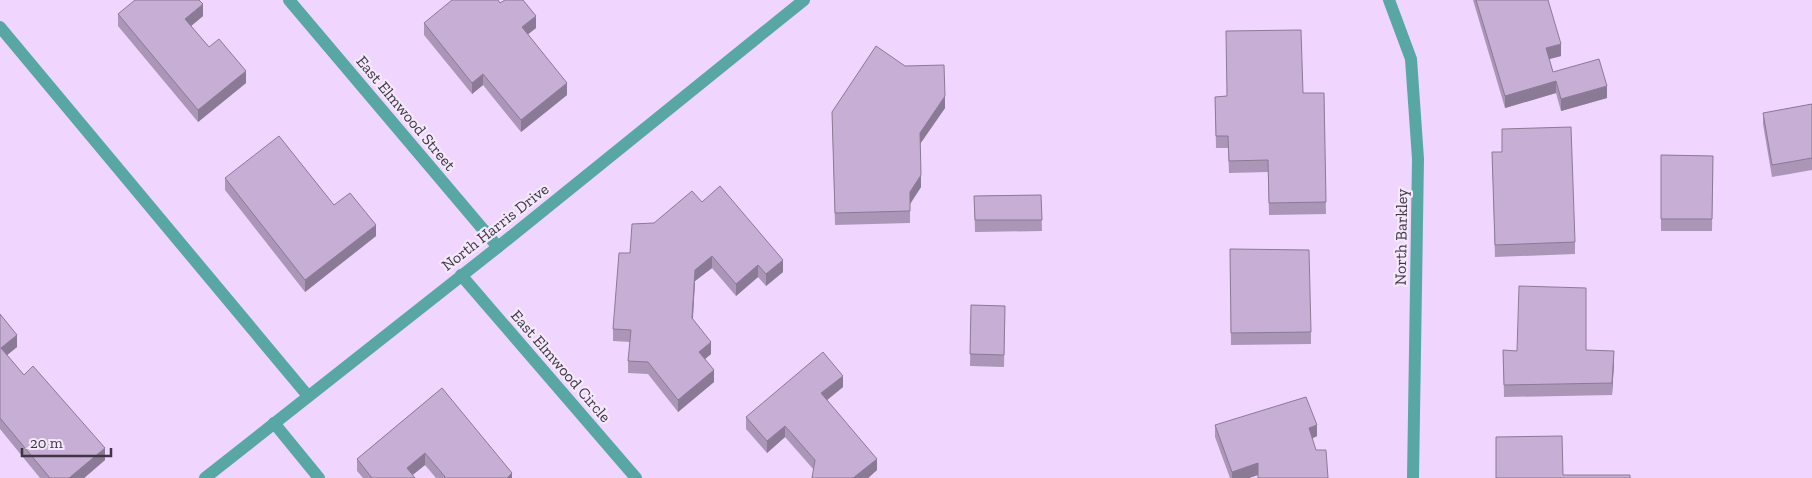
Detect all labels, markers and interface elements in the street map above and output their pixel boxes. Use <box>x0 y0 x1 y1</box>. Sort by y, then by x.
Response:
street label: East Elmwood Street <box>352 52 460 174</box>
street label: North Harris Drive <box>438 179 552 275</box>
street label: North Barkley <box>1391 188 1411 286</box>
street label: East Elmwood Circle <box>507 306 615 426</box>
scale bar <box>22 426 111 458</box>
text: 20 m <box>30 434 63 452</box>

